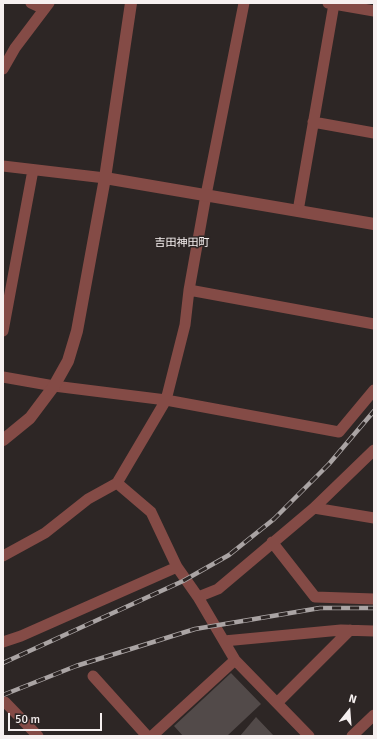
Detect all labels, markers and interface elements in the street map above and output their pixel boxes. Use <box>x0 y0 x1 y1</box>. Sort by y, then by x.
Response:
district label: 吉田神田町 <box>155 236 209 250</box>
north arrow <box>329 691 369 731</box>
text: N <box>347 692 358 706</box>
scale bar <box>10 705 104 731</box>
text: 50 m <box>15 712 40 727</box>

